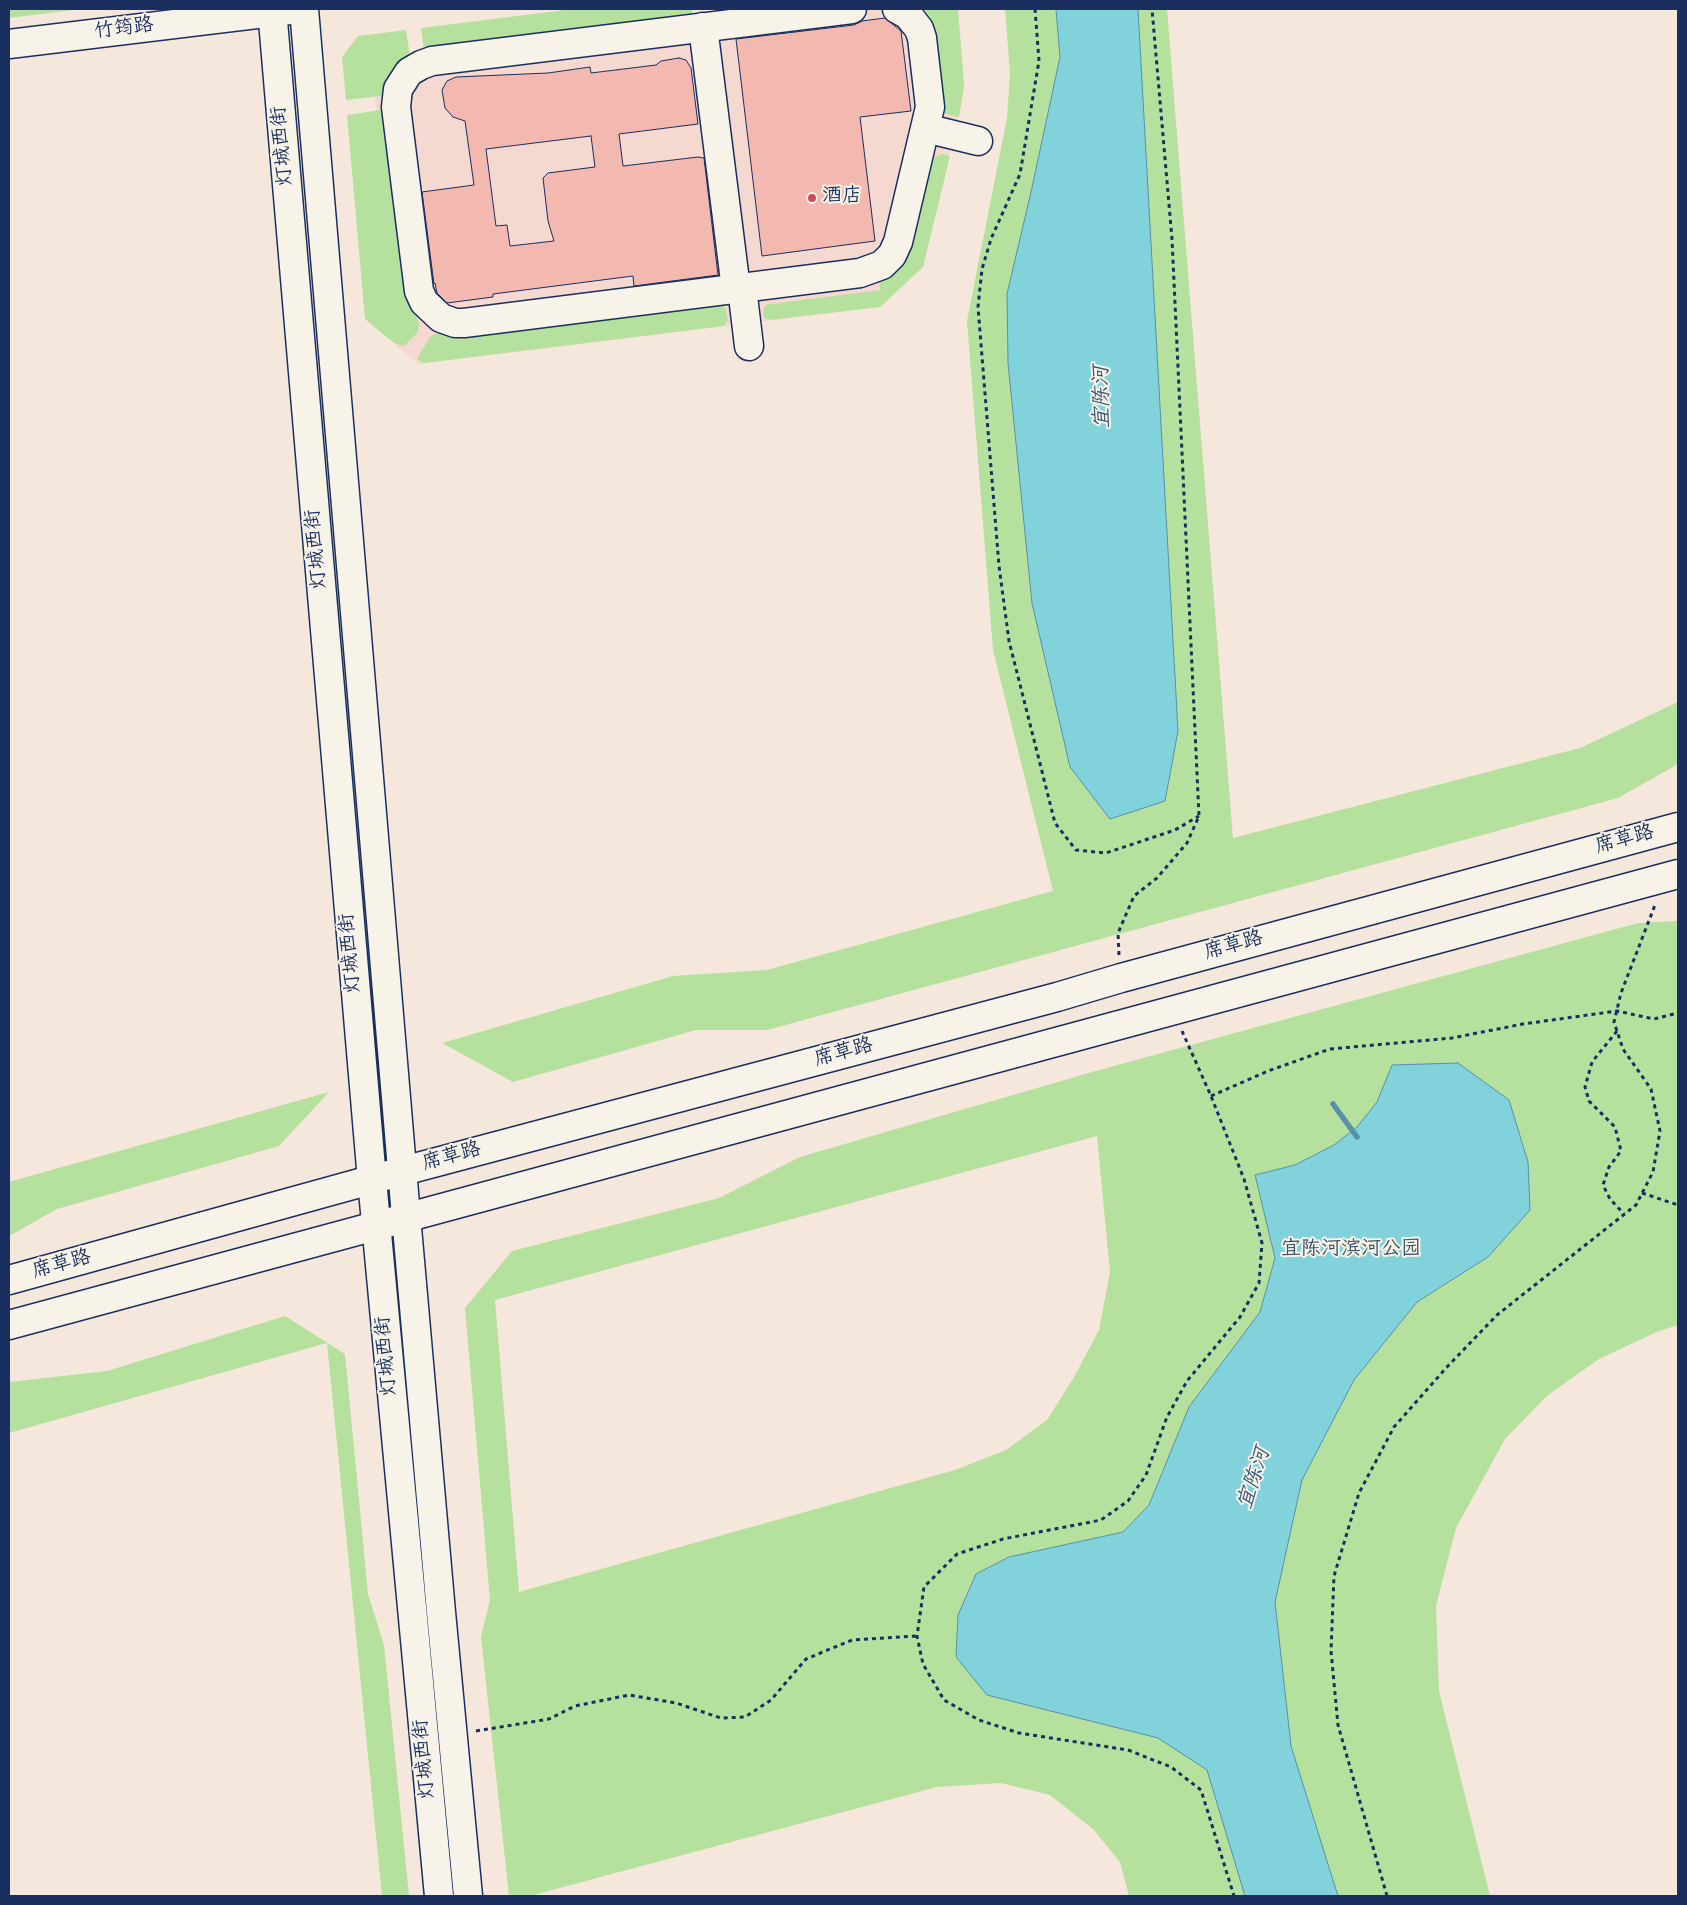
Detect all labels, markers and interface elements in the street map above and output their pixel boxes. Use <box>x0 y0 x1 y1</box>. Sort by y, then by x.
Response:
street label: 竹筠路 <box>93 14 155 46</box>
street label: 灯城西街 <box>269 105 299 187</box>
place label: 酒店 <box>822 186 862 210</box>
marker: 酒店 <box>806 192 818 204</box>
water label: 宜陈河 <box>1091 365 1117 429</box>
street label: 灯城西街 <box>303 508 333 590</box>
street label: 席草路 <box>1593 822 1657 860</box>
street label: 灯城西街 <box>337 912 367 994</box>
street label: 席草路 <box>1202 928 1266 966</box>
street label: 席草路 <box>812 1035 876 1073</box>
street label: 席草路 <box>420 1139 484 1177</box>
park label: 宜陈河滨河公园 <box>1281 1239 1421 1263</box>
street label: 席草路 <box>30 1247 94 1285</box>
street label: 灯城西街 <box>373 1315 403 1397</box>
water label: 宜陈河 <box>1234 1445 1278 1513</box>
street label: 灯城西街 <box>411 1718 441 1800</box>

